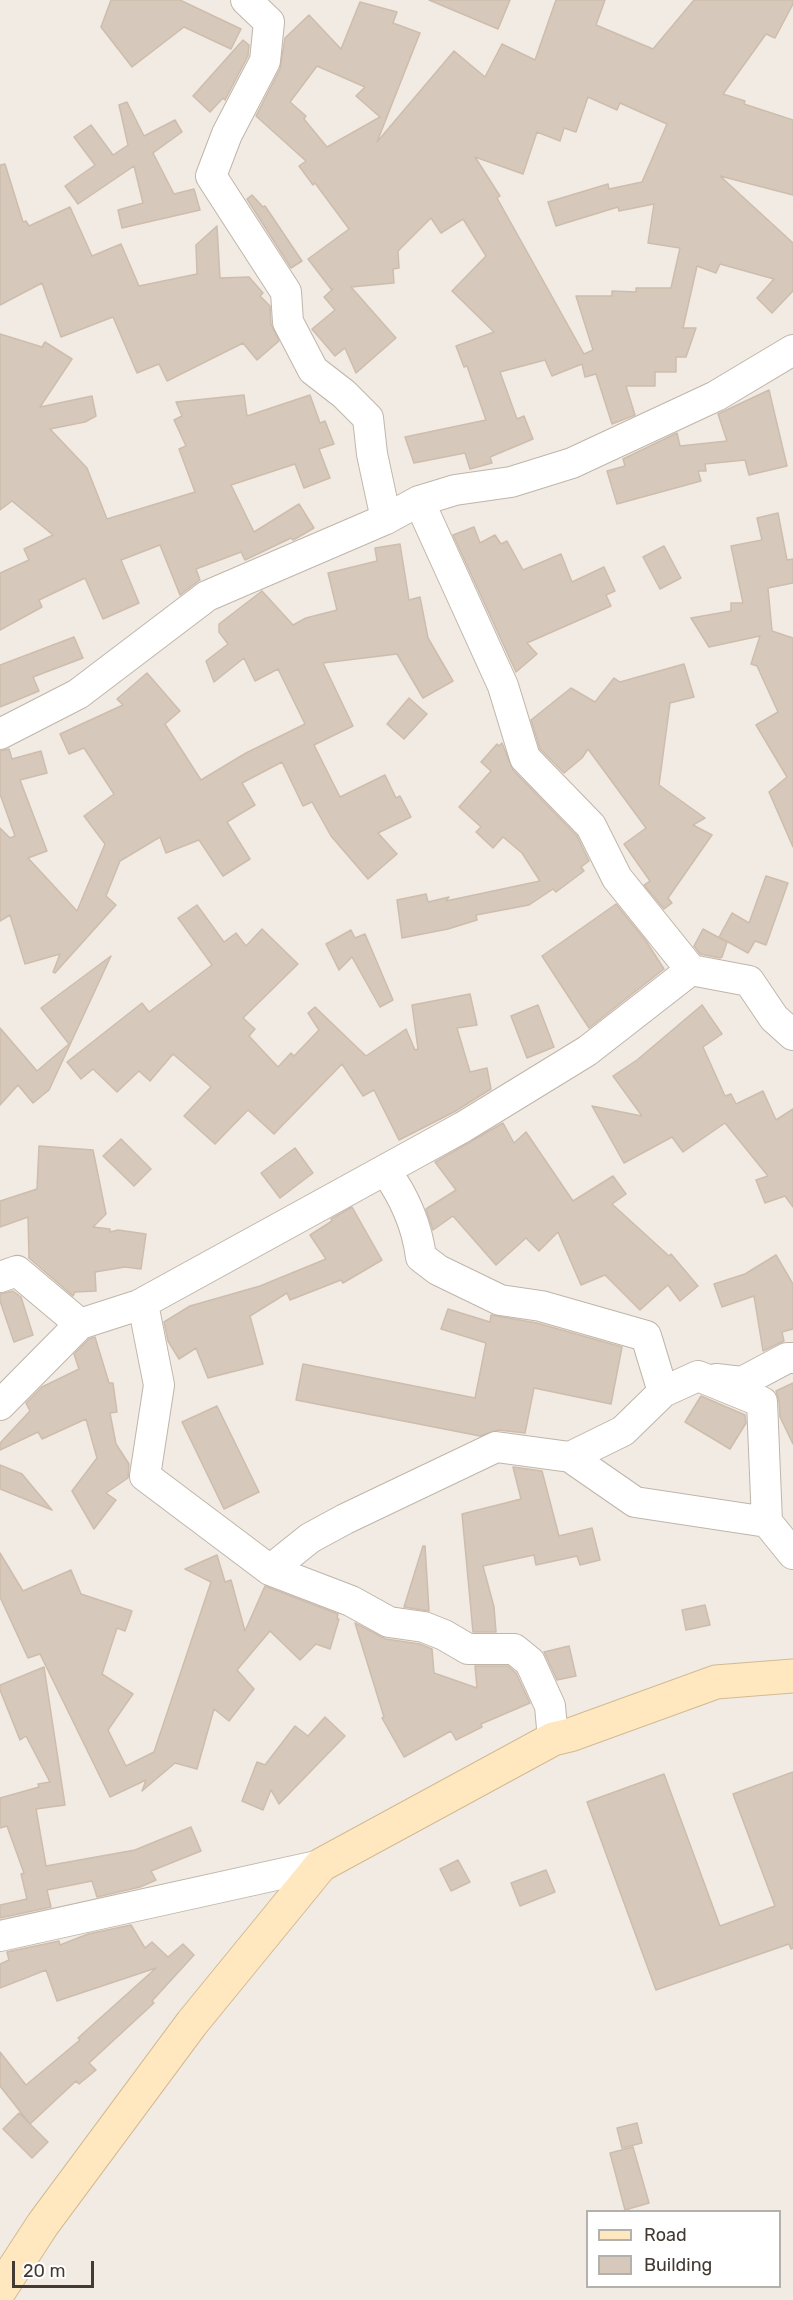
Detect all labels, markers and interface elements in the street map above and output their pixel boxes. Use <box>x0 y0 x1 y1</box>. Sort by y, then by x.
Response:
legend <box>586 2210 781 2288</box>
text: Road <box>644 2224 687 2246</box>
scale bar <box>15 2249 98 2287</box>
text: Building <box>644 2254 712 2276</box>
text: 20 m <box>23 2260 65 2282</box>

